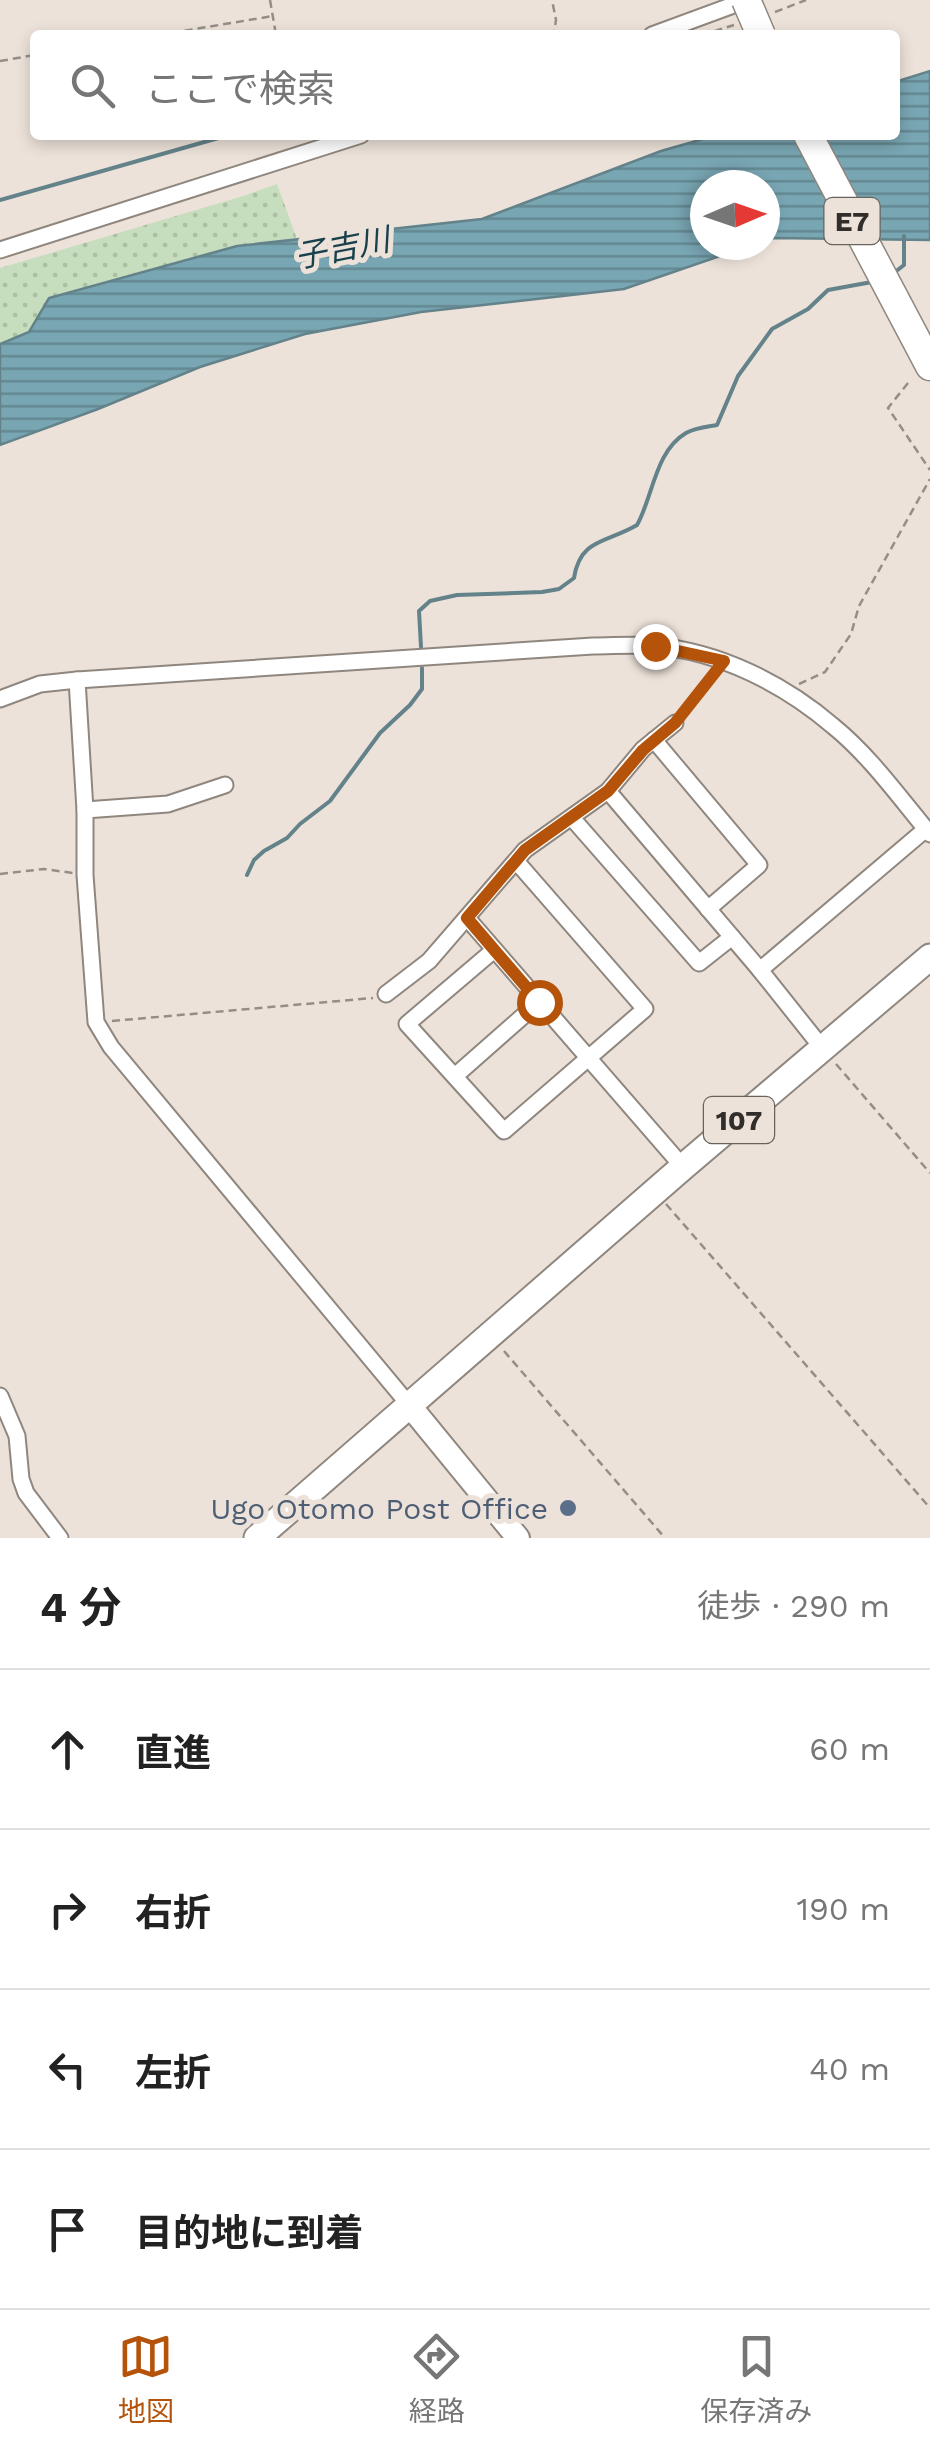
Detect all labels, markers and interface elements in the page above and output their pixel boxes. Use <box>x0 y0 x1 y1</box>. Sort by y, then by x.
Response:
search box <box>30 30 900 140</box>
icon: search <box>65 58 120 113</box>
text: ここで検索 <box>145 67 335 111</box>
north arrow <box>690 170 780 260</box>
road number: E7 <box>824 198 880 244</box>
water label: 子吉川 <box>291 220 396 276</box>
route end <box>633 624 679 670</box>
route start <box>517 980 563 1026</box>
road number: 107 <box>704 1097 774 1143</box>
place label: Ugo Otomo Post Office <box>210 1491 548 1526</box>
marker: Ugo Otomo Post Office <box>557 1497 579 1519</box>
text: 4 分 <box>40 1583 121 1632</box>
text: 徒歩 · 290 m <box>697 1587 890 1625</box>
icon: ahead <box>40 1722 95 1777</box>
text: 60 m <box>809 1730 890 1768</box>
text: 直進 <box>135 1731 211 1775</box>
icon: right <box>40 1882 95 1937</box>
text: 190 m <box>796 1890 890 1928</box>
text: 右折 <box>135 1891 211 1935</box>
icon: left <box>40 2042 95 2097</box>
text: 40 m <box>809 2050 890 2088</box>
text: 左折 <box>135 2051 211 2095</box>
icon: arrive <box>40 2202 95 2257</box>
text: 目的地に到着 <box>135 2211 363 2255</box>
tab: 地図 <box>118 2329 174 2429</box>
tab: 経路 <box>409 2329 465 2429</box>
tab: 保存済み <box>700 2329 812 2429</box>

